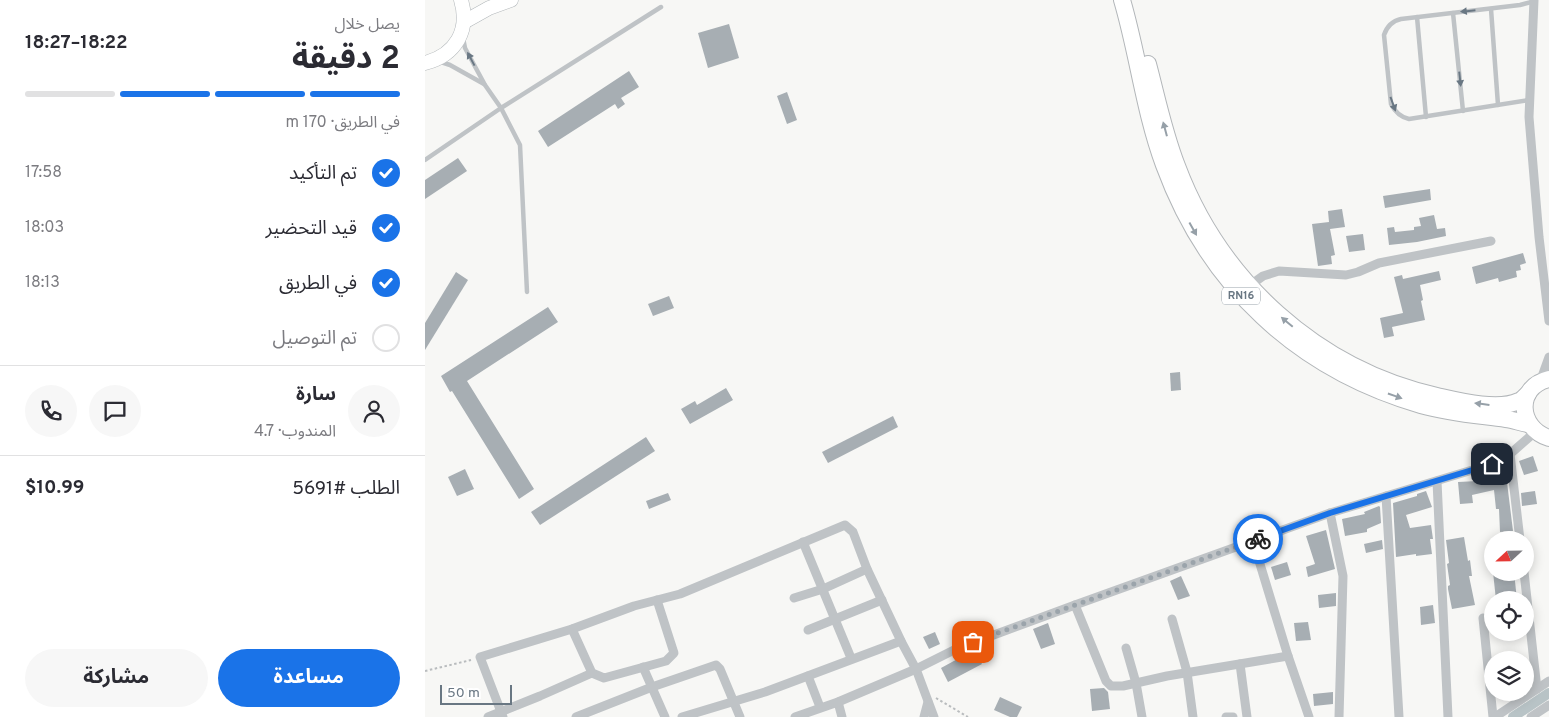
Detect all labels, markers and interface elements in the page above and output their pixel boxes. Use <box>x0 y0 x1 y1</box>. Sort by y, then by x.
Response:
one-way arrow <box>1460 7 1476 15</box>
text: يصل خلال <box>334 15 400 35</box>
text: 18:22–18:27 <box>25 31 128 55</box>
text: 2 دقيقة <box>292 40 400 80</box>
one-way arrow <box>467 52 475 66</box>
one-way arrow <box>1456 71 1464 87</box>
one-way arrow <box>1389 97 1397 112</box>
text: في الطريق · 170 m <box>286 113 400 133</box>
one-way arrow <box>1160 121 1168 136</box>
icon: check <box>372 159 400 187</box>
text: تم التأكيد <box>289 162 357 186</box>
text: 17:58 <box>25 163 62 183</box>
icon: check <box>372 214 400 242</box>
text: قيد التحضير <box>266 217 357 241</box>
text: 18:03 <box>25 218 64 238</box>
one-way arrow <box>1189 223 1198 236</box>
icon: check <box>372 269 400 297</box>
text: في الطريق <box>279 272 357 296</box>
text: 18:13 <box>25 273 60 293</box>
road number: RN16 <box>1222 288 1260 304</box>
one-way arrow <box>1280 317 1293 328</box>
text: تم التوصيل <box>273 327 357 351</box>
text: سارة <box>296 383 336 407</box>
button: phone <box>25 385 77 437</box>
button: chat <box>89 385 141 437</box>
button: person <box>348 385 400 437</box>
one-way arrow <box>1387 393 1402 400</box>
one-way arrow <box>1474 400 1490 408</box>
text: المندوب · 4.7 <box>254 422 336 442</box>
pin <box>1471 443 1513 485</box>
icon: home <box>1478 450 1506 478</box>
text: $10.99 <box>25 476 85 500</box>
text: الطلب #5691 <box>292 477 400 501</box>
courier <box>1233 514 1283 564</box>
icon: bike <box>1244 525 1272 553</box>
north arrow <box>1484 531 1534 581</box>
map controls <box>1484 531 1534 701</box>
button: locate <box>1484 591 1534 641</box>
pin <box>952 621 994 663</box>
icon: bag <box>959 628 987 656</box>
button: مشاركة <box>25 649 208 707</box>
button: مساعدة <box>218 649 400 707</box>
button: layers <box>1484 651 1534 701</box>
scale bar <box>440 682 513 705</box>
text: 50 m <box>447 685 480 702</box>

